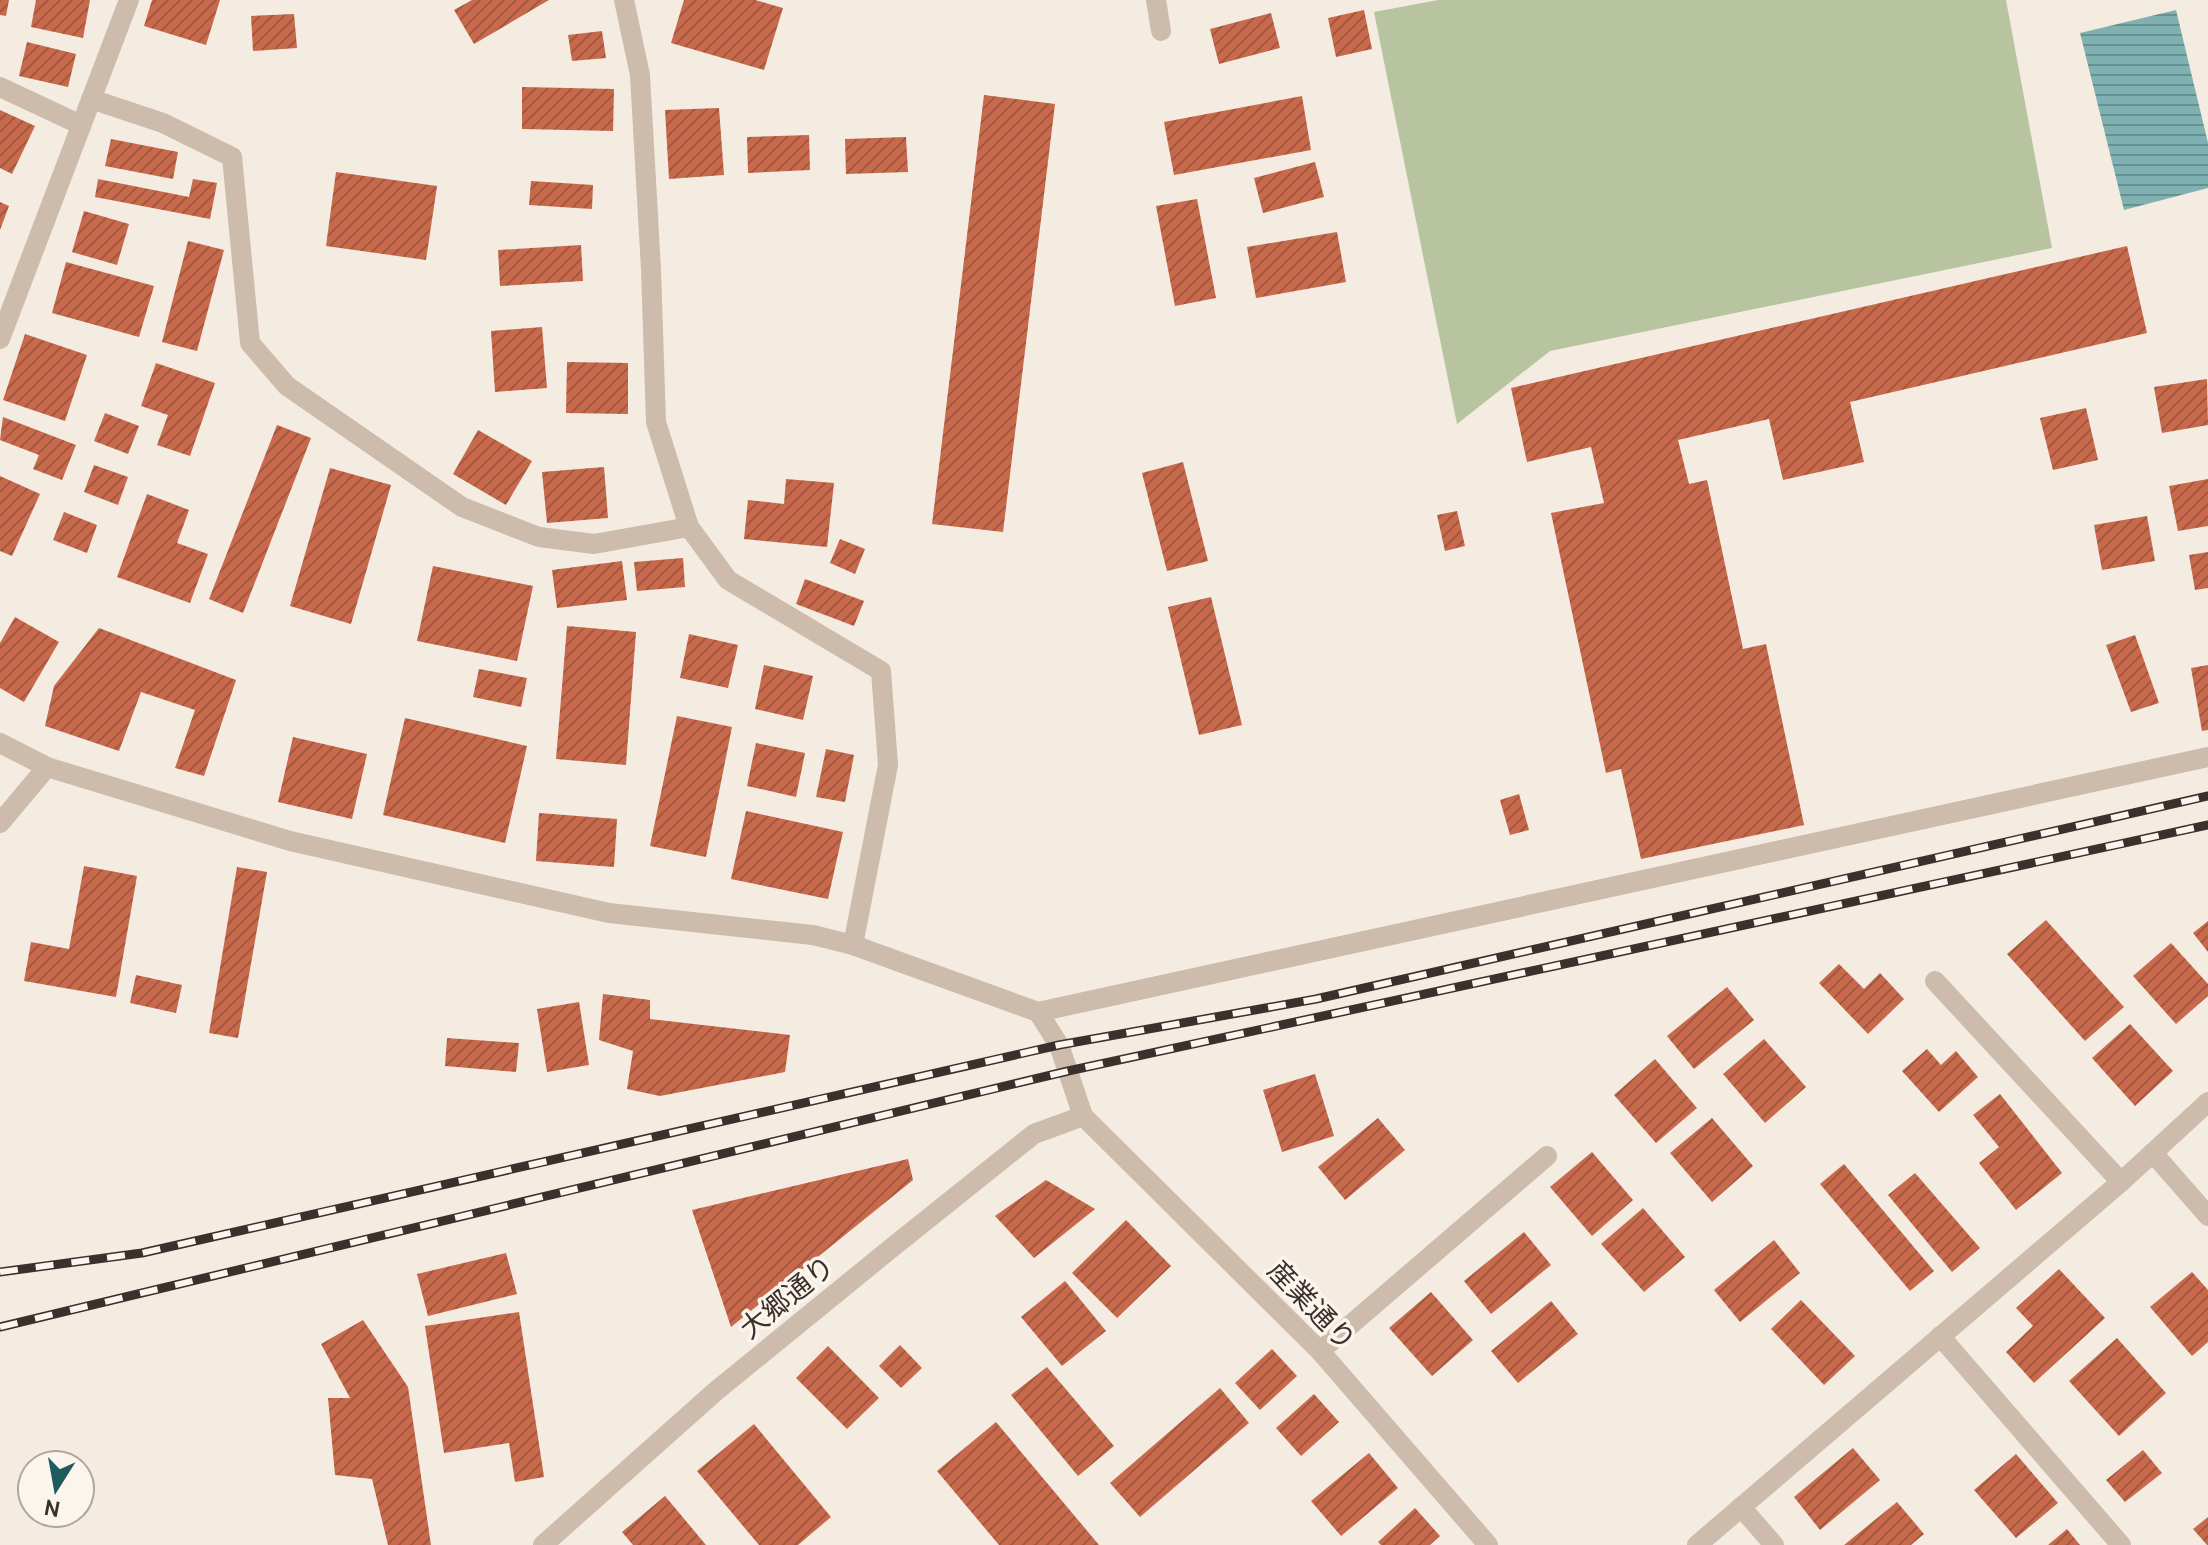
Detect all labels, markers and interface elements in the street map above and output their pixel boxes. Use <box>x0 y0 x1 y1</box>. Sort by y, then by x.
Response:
street label: 大郷通り <box>733 1249 841 1345</box>
street label: 産業通り <box>1261 1253 1363 1357</box>
north arrow <box>16 1449 96 1529</box>
text: N <box>42 1493 62 1523</box>

